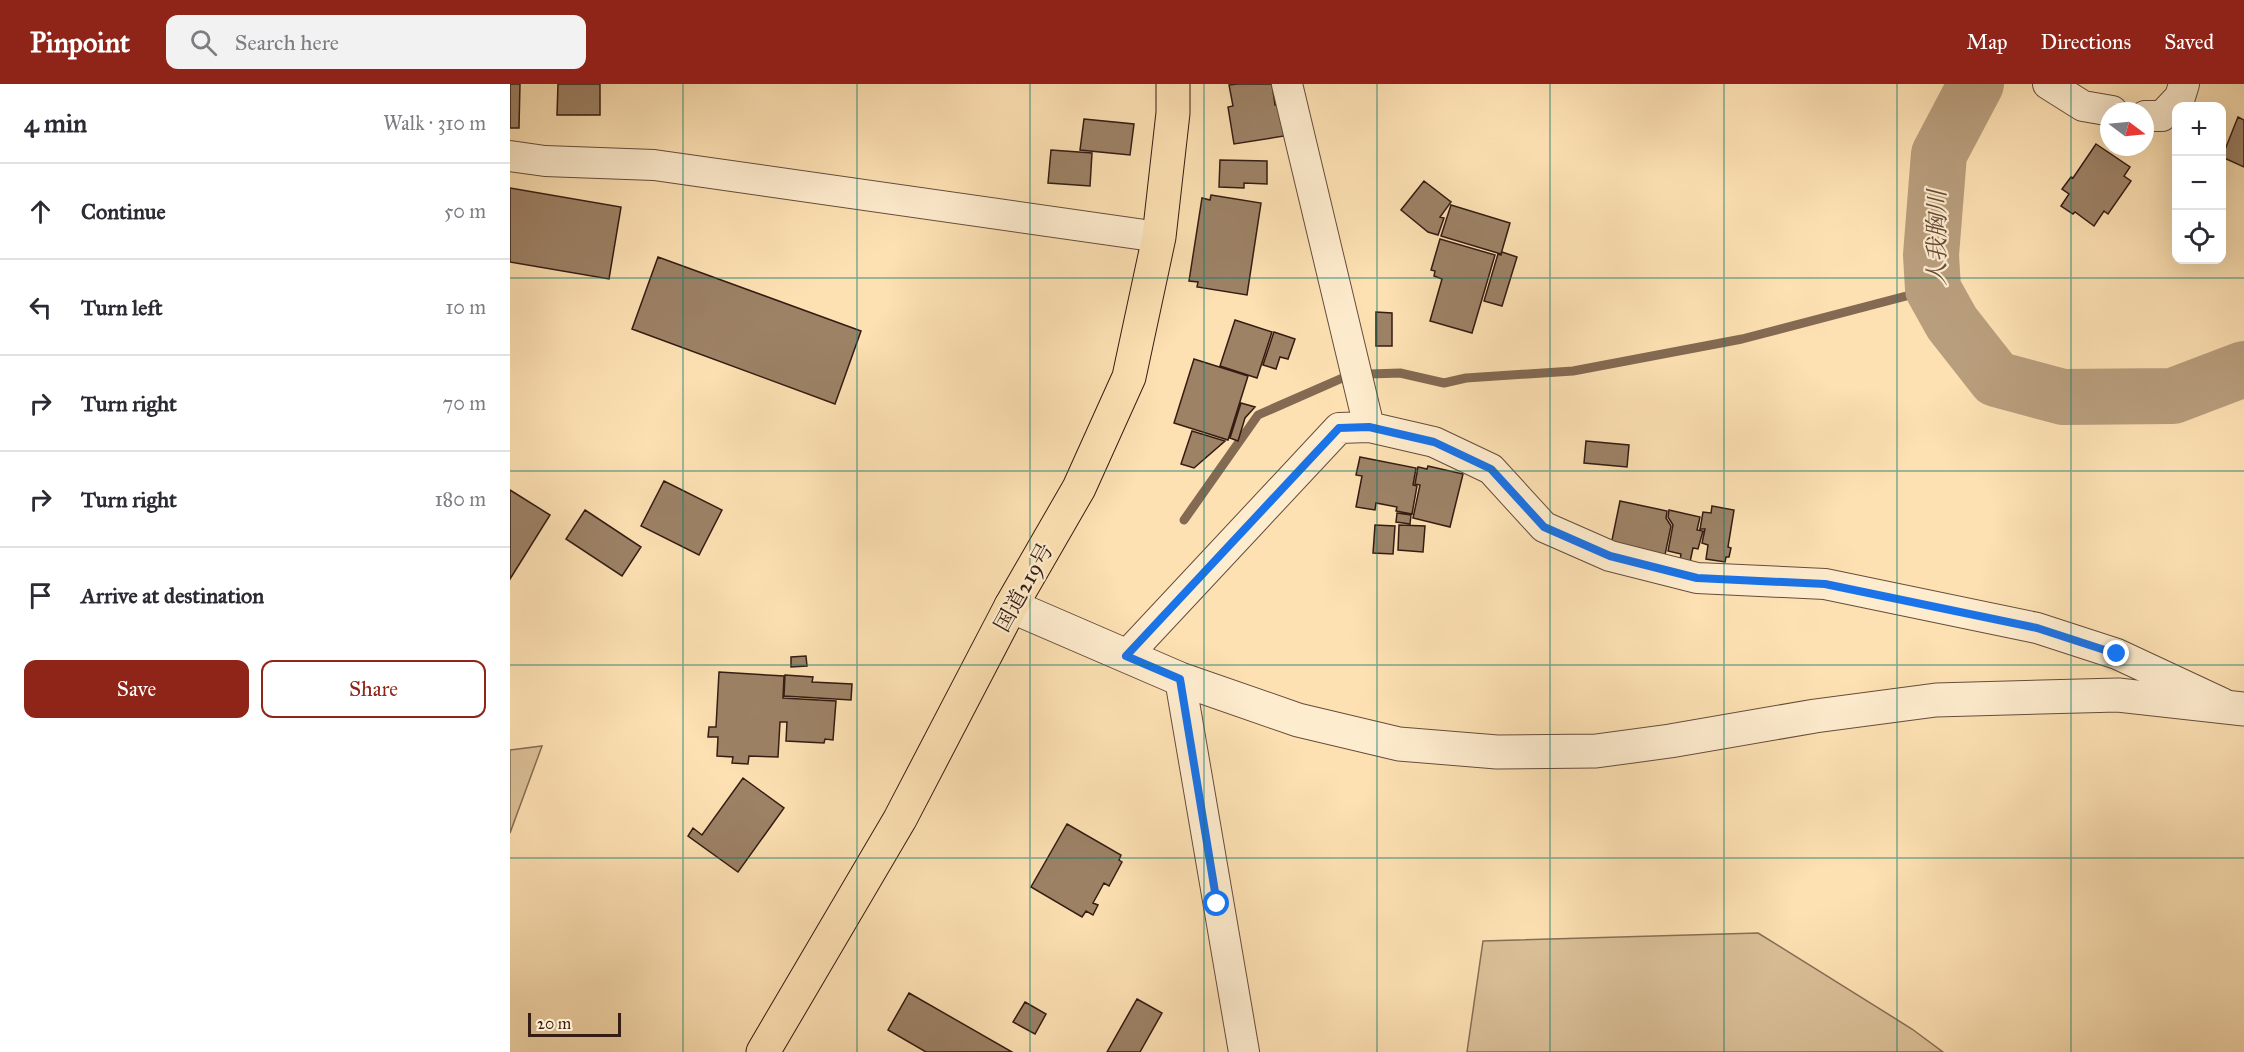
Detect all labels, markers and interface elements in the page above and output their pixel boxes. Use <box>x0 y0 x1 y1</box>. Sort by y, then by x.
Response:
search box <box>166 15 586 69</box>
text: Pinpoint <box>30 25 130 60</box>
icon: search <box>187 26 220 59</box>
text: Search here <box>235 29 339 56</box>
text: Map <box>1967 29 2008 55</box>
text: Directions <box>2041 29 2131 55</box>
text: Saved <box>2164 29 2214 55</box>
north arrow <box>2100 102 2154 156</box>
map controls <box>2172 102 2226 264</box>
button: + <box>2172 102 2226 156</box>
text: 4 min <box>24 107 87 139</box>
text: Walk · 310 m <box>383 111 486 135</box>
button: − <box>2172 156 2226 210</box>
water label: 人我胸川 <box>1922 187 1952 286</box>
icon: ahead <box>24 195 57 228</box>
text: Continue <box>81 198 166 225</box>
text: 50 m <box>444 199 486 223</box>
button: locate <box>2172 210 2226 264</box>
icon: left <box>24 291 57 324</box>
text: Turn left <box>81 294 163 321</box>
text: 10 m <box>445 295 486 319</box>
icon: right <box>24 387 57 420</box>
text: Turn right <box>81 390 177 417</box>
text: 70 m <box>443 391 486 415</box>
icon: right <box>24 483 57 516</box>
text: Turn right <box>81 486 177 513</box>
text: 180 m <box>435 487 486 511</box>
street label: 国道219号 <box>988 538 1059 636</box>
icon: arrive <box>24 579 57 612</box>
text: Arrive at destination <box>81 582 264 609</box>
route end <box>2103 640 2129 666</box>
button: Save <box>24 660 249 718</box>
button: Share <box>261 660 486 718</box>
route start <box>1203 890 1229 916</box>
scale bar <box>528 1010 621 1038</box>
text: 20 m <box>537 1014 571 1033</box>

